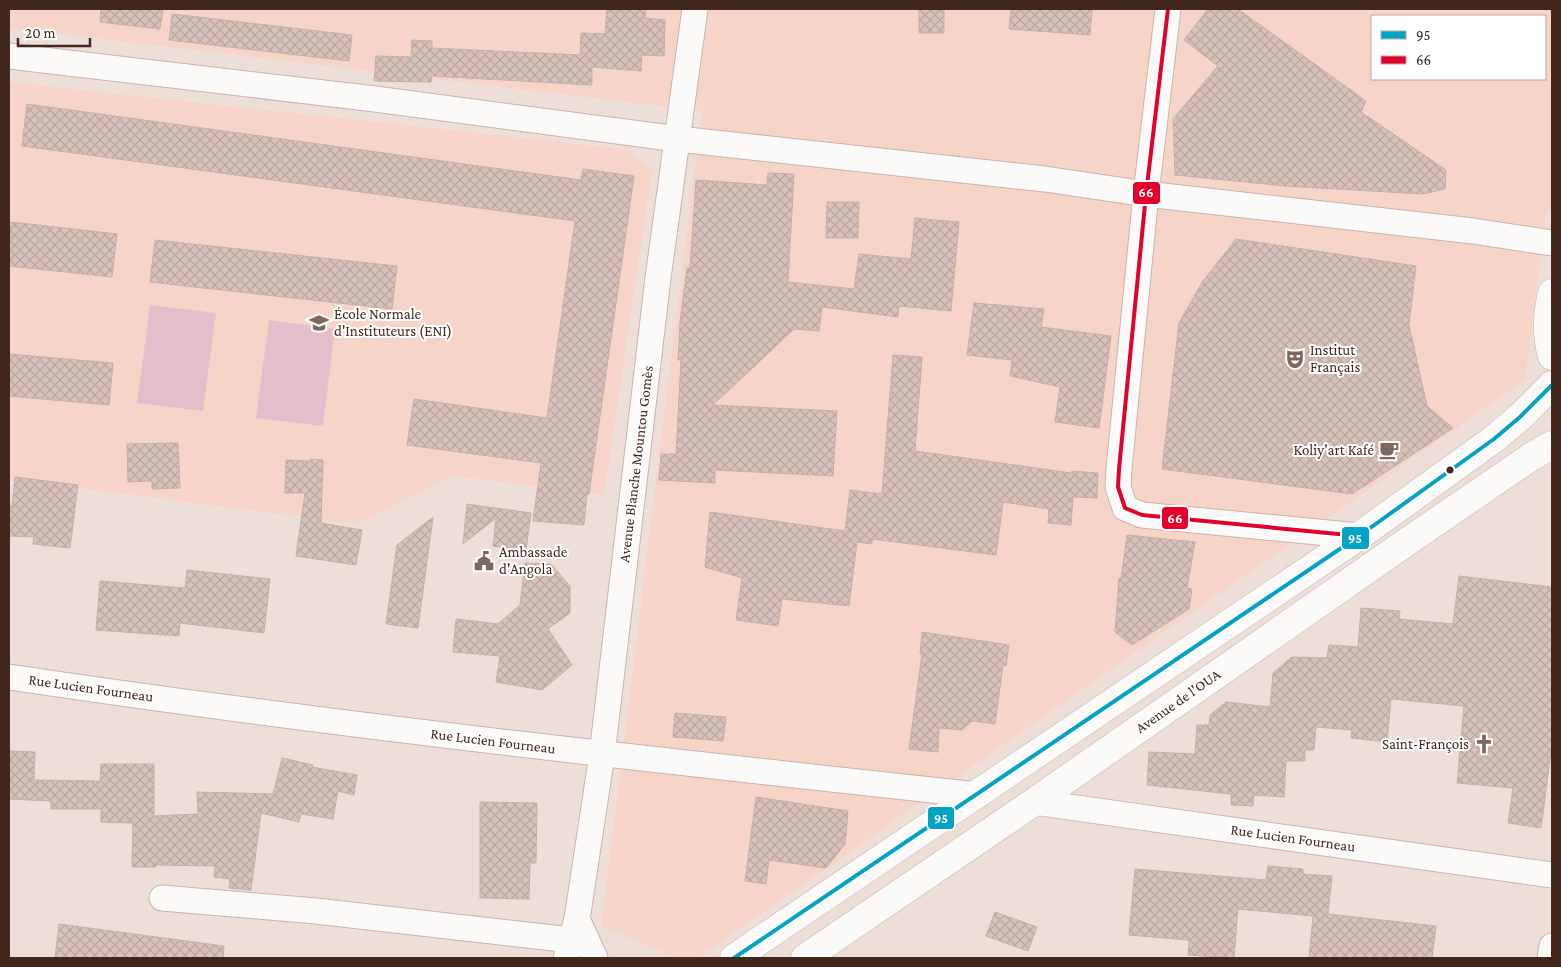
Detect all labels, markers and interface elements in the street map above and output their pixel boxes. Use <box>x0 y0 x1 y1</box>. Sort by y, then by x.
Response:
scale bar <box>18 15 90 47</box>
legend <box>1371 15 1546 80</box>
text: 20 m <box>25 25 56 41</box>
text: 95 <box>1416 27 1431 43</box>
text: 66 <box>1416 52 1431 68</box>
line badge: 66 <box>1132 181 1161 205</box>
text: 66 <box>1138 184 1154 200</box>
place label: École Normale d'Instituteurs (ENI) <box>334 306 452 340</box>
school or university icon: École Normale d'Instituteurs (ENI) <box>308 312 330 334</box>
place label: Institut Français <box>1310 342 1360 376</box>
theatre icon: Institut Français <box>1284 348 1306 370</box>
street label: Avenue Blanche Mountou Gomès <box>616 365 656 563</box>
cafe icon: Koliy'art Kafé <box>1378 439 1400 461</box>
place label: Koliy'art Kafé <box>1293 442 1374 459</box>
unlabelled marker <box>1445 465 1455 475</box>
line badge: 66 <box>1161 506 1189 530</box>
text: 66 <box>1167 510 1183 526</box>
line badge: 95 <box>1341 526 1370 550</box>
text: 95 <box>1348 530 1362 546</box>
place label: Ambassade d'Angola <box>499 544 568 578</box>
public building icon: Ambassade d'Angola <box>473 550 495 572</box>
street label: Avenue de l'OUA <box>1133 666 1224 736</box>
street label: Rue Lucien Fourneau <box>28 671 154 705</box>
street label: Rue Lucien Fourneau <box>430 725 556 757</box>
church icon: Saint-François <box>1473 733 1495 755</box>
place label: Saint-François <box>1382 736 1469 753</box>
line badge: 95 <box>927 806 955 830</box>
text: 95 <box>934 810 948 826</box>
street label: Rue Lucien Fourneau <box>1230 821 1356 855</box>

